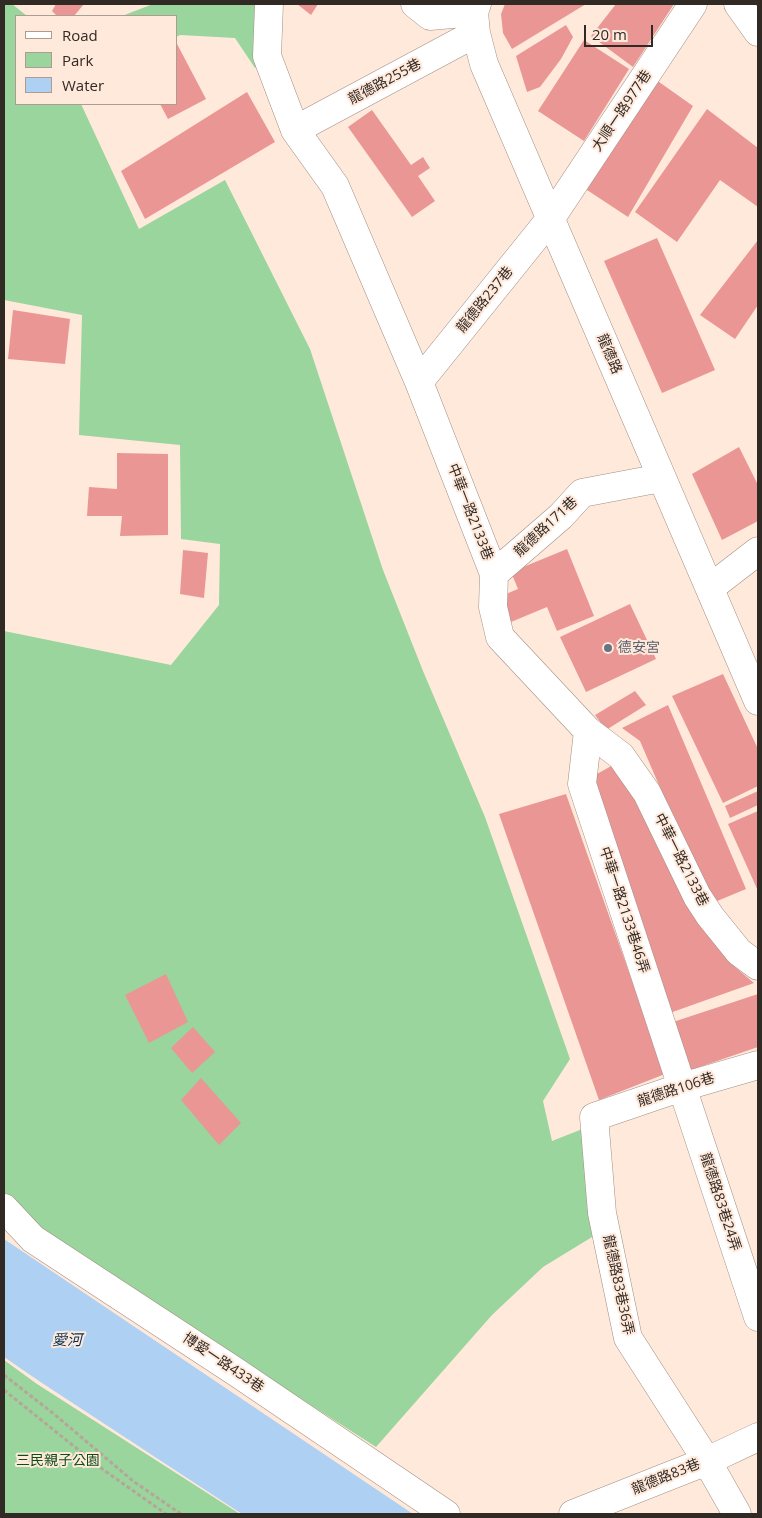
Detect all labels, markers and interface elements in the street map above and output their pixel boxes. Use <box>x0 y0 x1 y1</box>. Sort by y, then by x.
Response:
legend <box>15 15 178 105</box>
scale bar <box>587 15 656 47</box>
text: 20 m <box>592 24 627 44</box>
text: Road <box>62 25 98 45</box>
text: Park <box>62 50 93 70</box>
street label: 龍德路255巷 <box>346 56 424 108</box>
street label: 大順一路977巷 <box>589 67 655 155</box>
text: Water <box>62 75 104 95</box>
street label: 龍德路237巷 <box>453 264 517 336</box>
street label: 龍德路 <box>593 331 625 377</box>
street label: 中華一路2133巷 <box>444 461 496 563</box>
street label: 龍德路171巷 <box>511 494 581 560</box>
place label: 德安宮 <box>618 640 660 656</box>
marker: 德安宮 <box>602 642 614 654</box>
street label: 中華一路2133巷 <box>650 811 712 909</box>
street label: 中華一路2133巷46弄 <box>596 845 652 975</box>
street label: 龍德路106巷 <box>635 1070 717 1110</box>
street label: 龍德路83巷24弄 <box>696 1151 744 1253</box>
street label: 龍德路83巷36弄 <box>599 1233 637 1337</box>
street label: 博愛一路433巷 <box>179 1330 267 1396</box>
water label: 愛河 <box>52 1332 82 1350</box>
park label: 三民親子公園 <box>16 1453 100 1469</box>
street label: 龍德路83巷 <box>629 1456 703 1498</box>

